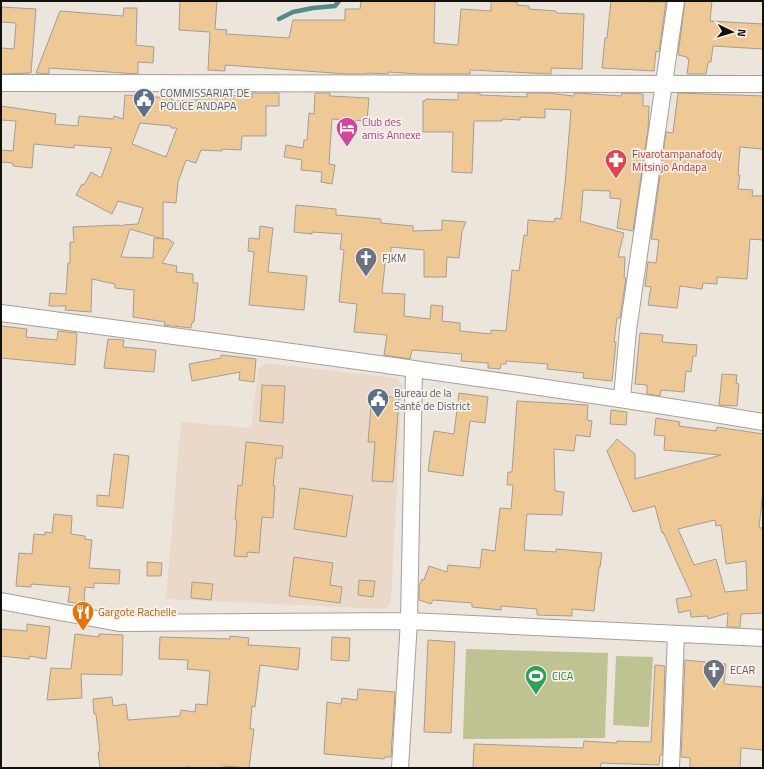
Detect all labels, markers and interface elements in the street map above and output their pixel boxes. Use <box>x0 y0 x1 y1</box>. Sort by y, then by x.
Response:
north arrow <box>712 12 752 52</box>
text: N <box>734 28 750 37</box>
place label: COMMISSARIAT DE POLICE ANDAPA <box>160 85 250 114</box>
public building icon: COMMISSARIAT DE POLICE ANDAPA <box>131 86 157 119</box>
place label: Club des amis Annexe <box>362 114 421 143</box>
hotel icon: Club des amis Annexe <box>334 115 360 148</box>
place label: Fivarotampanafody Mitsinjo Andapa <box>632 146 723 175</box>
pharmacy icon: Fivarotampanafody Mitsinjo Andapa <box>603 147 629 180</box>
church icon: FJKM <box>353 245 379 278</box>
place label: FJKM <box>382 250 406 266</box>
place label: Bureau de la Santé de District <box>394 385 470 414</box>
public building icon: Bureau de la Santé de District <box>365 386 391 419</box>
restaurant icon: Gargote Rachelle <box>70 599 96 632</box>
place label: Gargote Rachelle <box>98 604 177 620</box>
church icon: ECAR <box>701 657 727 690</box>
place label: ECAR <box>730 662 756 678</box>
sports icon: CICA <box>523 663 549 696</box>
place label: CICA <box>552 668 574 684</box>

